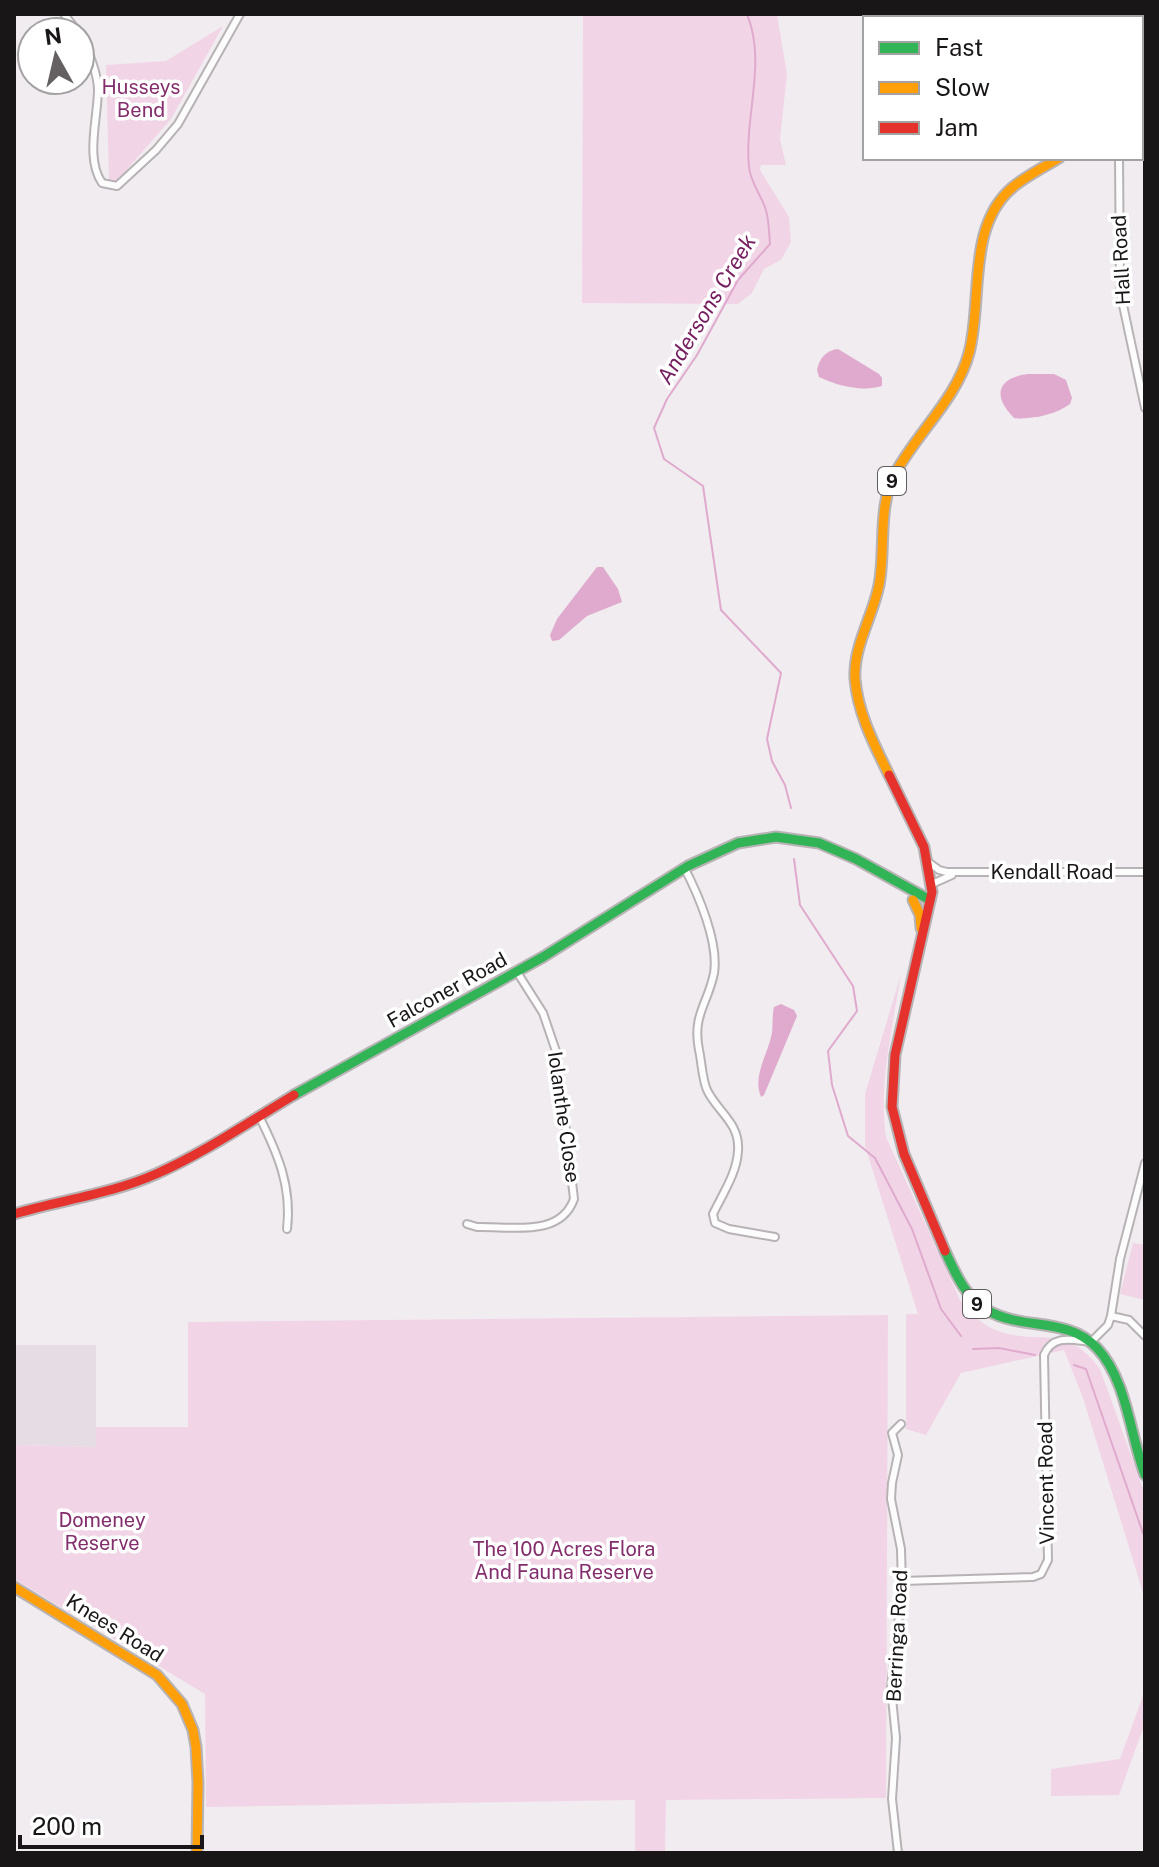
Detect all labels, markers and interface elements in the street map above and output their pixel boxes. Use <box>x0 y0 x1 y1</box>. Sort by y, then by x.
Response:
north arrow <box>16 16 96 96</box>
legend <box>863 16 1143 160</box>
text: N <box>43 22 64 50</box>
text: Fast <box>935 33 983 61</box>
text: Slow <box>935 73 990 101</box>
park label: Husseys Bend <box>102 75 180 122</box>
text: Jam <box>935 113 978 141</box>
street label: Hall Road <box>1107 214 1135 306</box>
water label: Andersons Creek <box>651 230 761 388</box>
road number: 9 <box>878 467 906 495</box>
street label: Kendall Road <box>991 860 1113 884</box>
street label: Falconer Road <box>383 947 511 1033</box>
street label: Iolanthe Close <box>543 1050 585 1184</box>
road number: 9 <box>963 1290 991 1318</box>
street label: Vincent Road <box>1033 1421 1059 1545</box>
park label: Domeney Reserve <box>58 1508 146 1555</box>
park label: The 100 Acres Flora And Fauna Reserve <box>473 1537 655 1584</box>
street label: Berringa Road <box>882 1569 912 1703</box>
street label: Knees Road <box>62 1589 168 1667</box>
scale bar <box>20 1799 202 1849</box>
text: 200 m <box>32 1812 102 1840</box>

